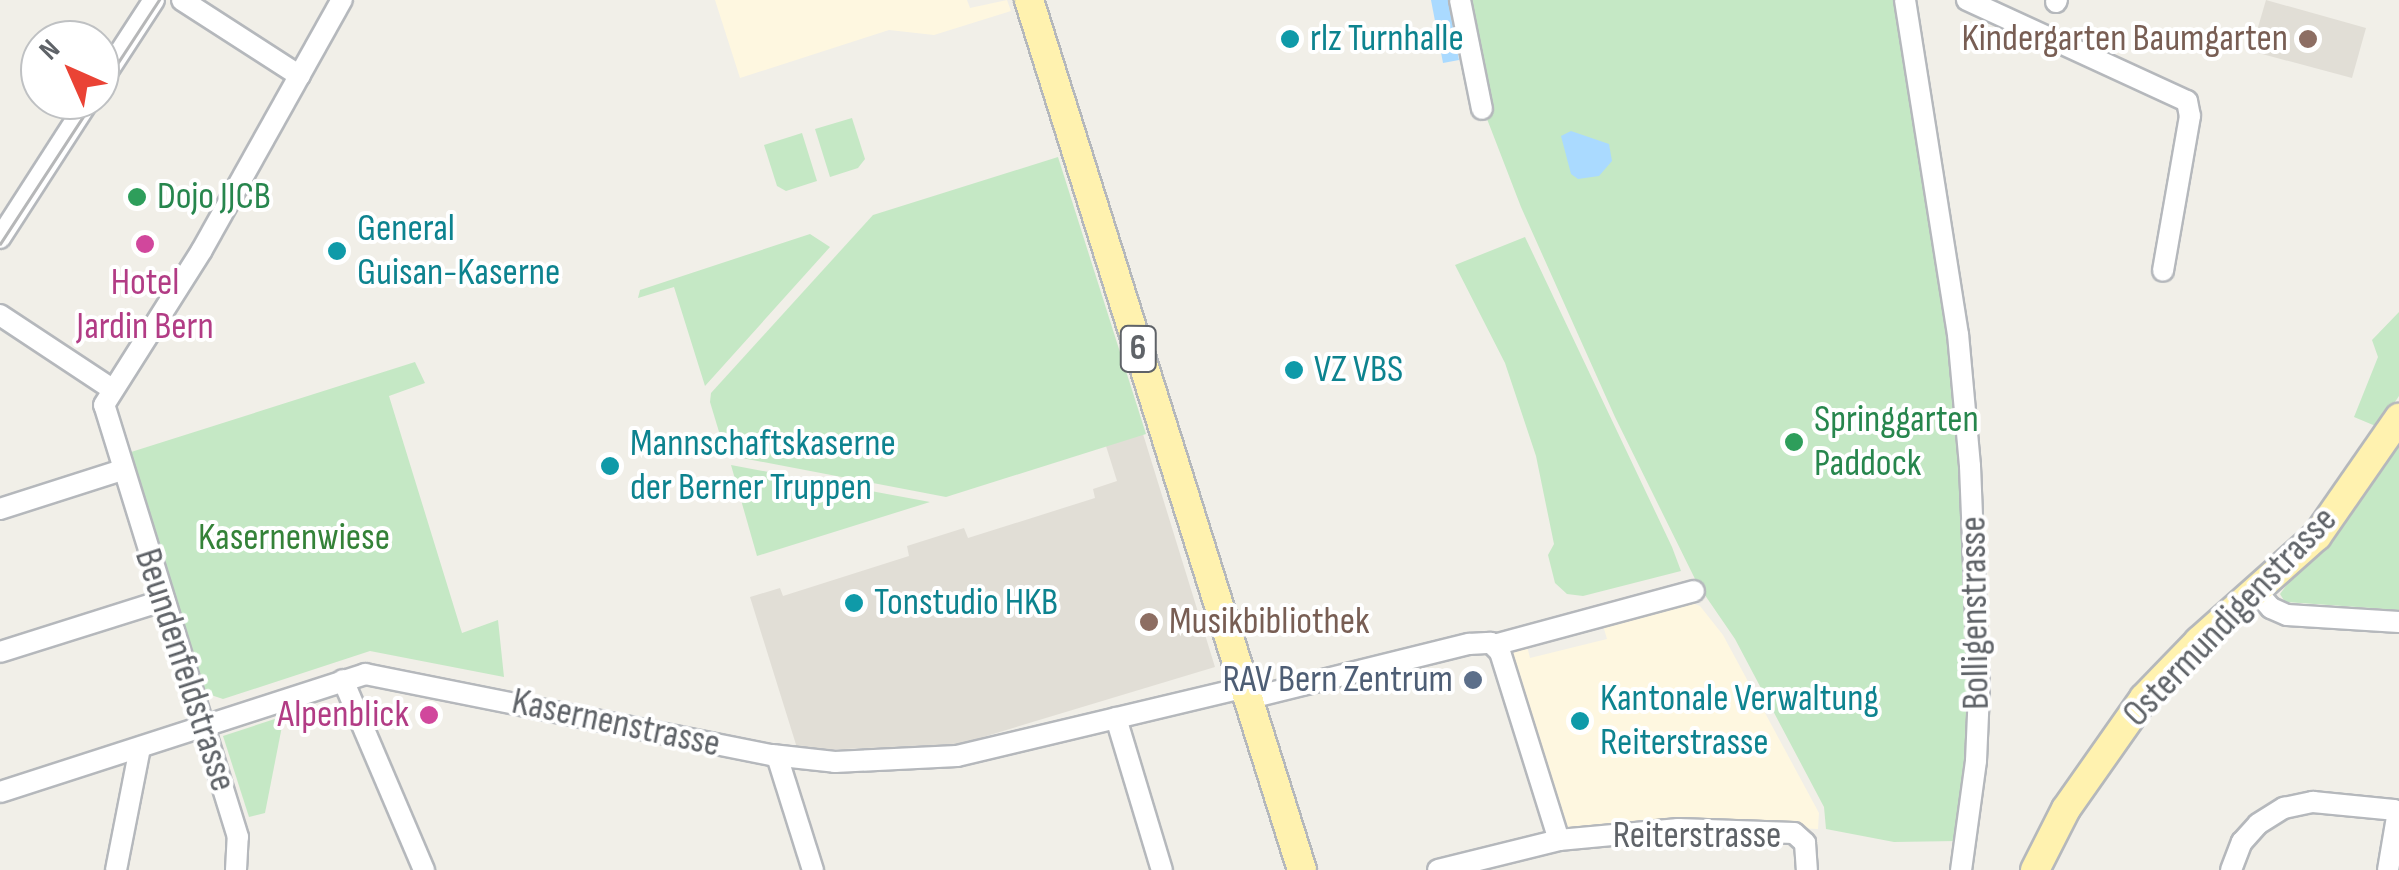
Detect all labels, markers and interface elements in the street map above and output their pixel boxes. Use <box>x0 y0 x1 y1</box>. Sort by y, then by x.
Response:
place label: rlz Turnhalle <box>1310 16 1464 62</box>
place label: Kindergarten Baumgarten <box>1961 16 2288 62</box>
north arrow <box>20 20 120 120</box>
marker: rlz Turnhalle <box>1279 28 1301 50</box>
marker: Kindergarten Baumgarten <box>2297 28 2319 50</box>
text: N <box>33 33 67 67</box>
place label: Dojo JJCB <box>157 174 271 220</box>
marker: Dojo JJCB <box>126 186 148 208</box>
place label: General Guisan-Kaserne <box>357 206 560 296</box>
marker: Hotel Jardin Bern <box>134 233 156 255</box>
marker: General Guisan-Kaserne <box>326 240 348 262</box>
place label: Hotel Jardin Bern <box>76 260 214 350</box>
road number: 6 <box>1118 319 1158 379</box>
place label: VZ VBS <box>1314 347 1403 393</box>
marker: VZ VBS <box>1283 359 1305 381</box>
place label: Springgarten Paddock <box>1814 397 1979 486</box>
place label: Mannschaftskaserne der Berner Truppen <box>630 421 896 510</box>
marker: Springgarten Paddock <box>1783 431 1805 453</box>
marker: Mannschaftskaserne der Berner Truppen <box>599 455 621 477</box>
street label: Ostermundigenstrasse <box>2114 498 2346 736</box>
park label: Kasernenwiese <box>198 515 390 561</box>
street label: Bolligenstrasse <box>1951 516 1999 710</box>
street label: Beundenfeldstrasse <box>124 543 246 797</box>
place label: Tonstudio HKB <box>874 580 1058 626</box>
marker: Tonstudio HKB <box>843 592 865 614</box>
place label: Musikbibliothek <box>1169 599 1370 645</box>
marker: Musikbibliothek <box>1138 611 1160 633</box>
place label: RAV Bern Zentrum <box>1222 657 1453 703</box>
marker: RAV Bern Zentrum <box>1462 669 1484 691</box>
place label: Kantonale Verwaltung Reiterstrasse <box>1600 676 1879 766</box>
street label: Kasernenstrasse <box>508 679 724 767</box>
place label: Alpenblick <box>277 692 409 738</box>
marker: Alpenblick <box>418 704 440 726</box>
marker: Kantonale Verwaltung Reiterstrasse <box>1569 710 1591 732</box>
street label: Reiterstrasse <box>1613 813 1781 859</box>

